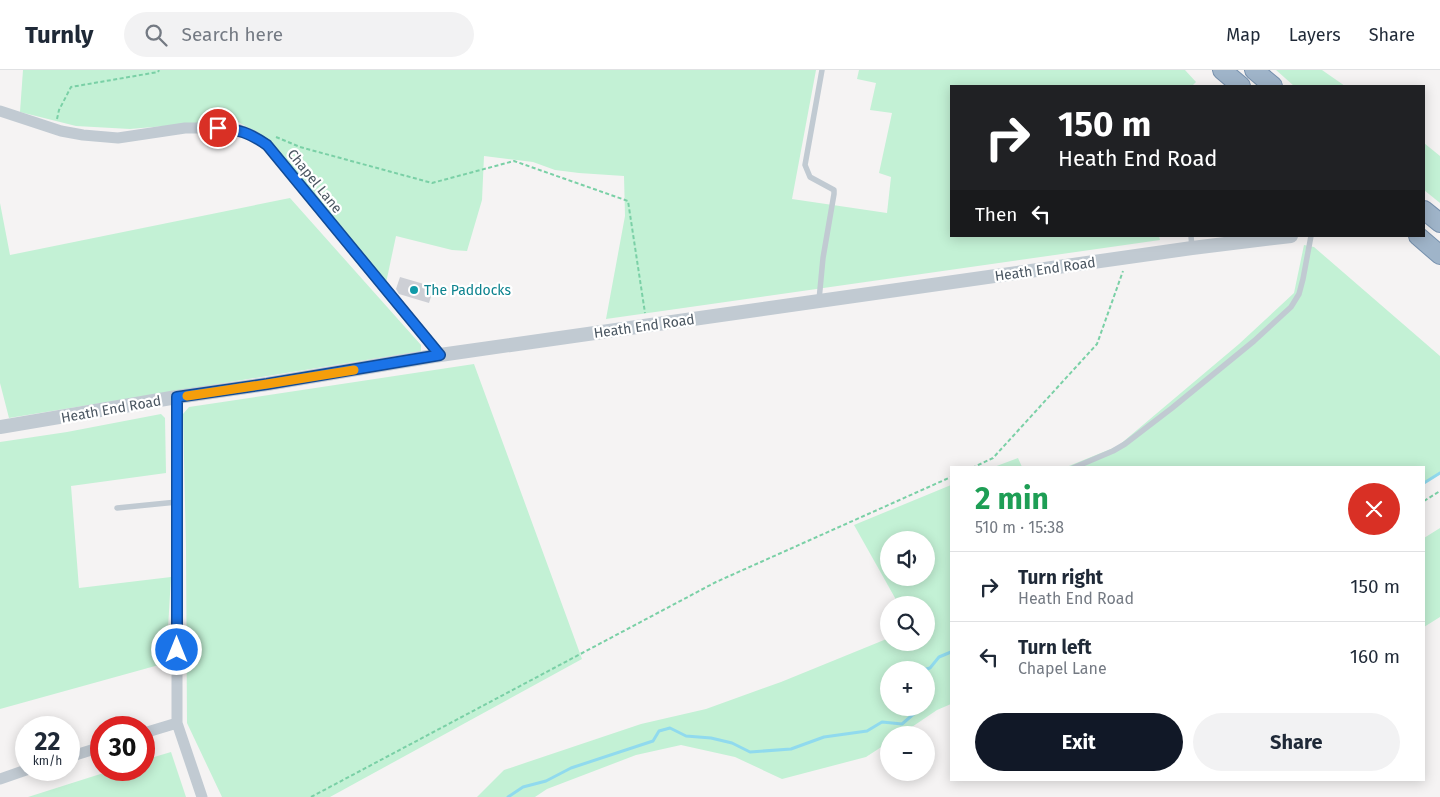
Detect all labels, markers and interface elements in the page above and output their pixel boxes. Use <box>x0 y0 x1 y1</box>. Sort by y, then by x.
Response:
search box <box>124 12 474 57</box>
text: Turnly <box>25 21 94 49</box>
icon: search <box>142 21 170 49</box>
text: Search here <box>182 23 283 46</box>
text: Map <box>1226 24 1261 46</box>
text: Layers <box>1289 24 1341 46</box>
text: Share <box>1369 24 1415 46</box>
text: 150 m <box>1058 103 1151 145</box>
icon: right <box>975 105 1040 170</box>
pin <box>197 107 239 149</box>
icon: arrive <box>204 114 232 142</box>
text: Heath End Road <box>1058 145 1218 172</box>
street label: Chapel Lane <box>284 146 346 217</box>
icon: left <box>1027 200 1055 228</box>
text: Then <box>975 203 1017 226</box>
street label: Heath End Road <box>994 254 1097 285</box>
place label: The Paddocks <box>424 282 511 299</box>
marker: The Paddocks <box>408 284 420 296</box>
street label: Heath End Road <box>593 311 696 342</box>
street label: Heath End Road <box>60 392 163 427</box>
text: 2 min <box>975 481 1049 517</box>
button: close <box>1348 483 1400 535</box>
text: 510 m · 15:38 <box>975 518 1064 537</box>
map controls <box>880 531 935 781</box>
button: sound <box>880 531 935 586</box>
text: Turn right <box>1018 566 1103 589</box>
icon: right <box>975 573 1003 601</box>
text: 150 m <box>1350 575 1400 598</box>
text: Heath End Road <box>1018 589 1134 608</box>
button: search <box>880 596 935 651</box>
position arrow <box>150 623 202 675</box>
text: Turn left <box>1018 636 1092 659</box>
icon: left <box>975 643 1003 671</box>
text: 160 m <box>1350 645 1400 668</box>
text: Chapel Lane <box>1018 659 1107 678</box>
button: + <box>880 661 935 716</box>
button: Exit <box>975 713 1183 771</box>
button: Share <box>1193 713 1400 771</box>
speed limit sign: 30 <box>90 716 155 781</box>
button: − <box>880 726 935 781</box>
text: 22 <box>35 727 60 757</box>
text: km/h <box>33 754 62 768</box>

